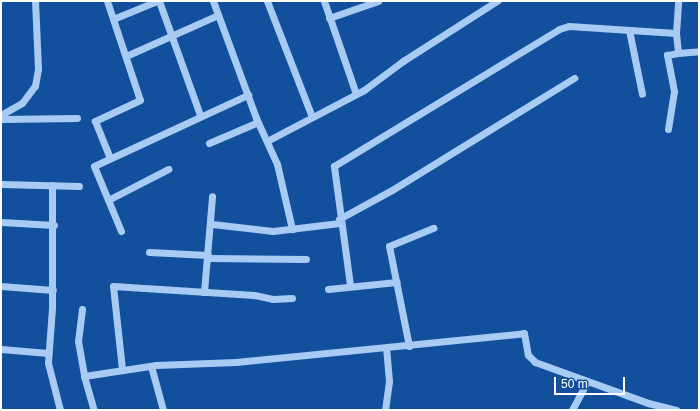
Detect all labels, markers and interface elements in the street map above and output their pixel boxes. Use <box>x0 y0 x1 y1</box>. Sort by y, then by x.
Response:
scale bar <box>556 369 627 395</box>
text: 50 m <box>561 377 588 391</box>

